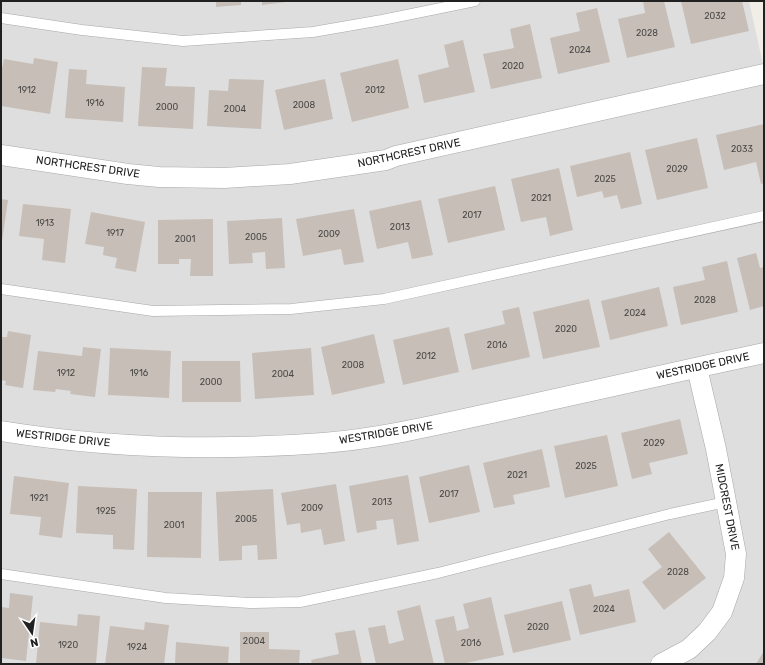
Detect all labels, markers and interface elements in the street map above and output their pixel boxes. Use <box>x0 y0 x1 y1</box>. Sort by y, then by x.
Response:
house number: 2032 <box>704 11 726 21</box>
house number: 2028 <box>636 28 658 38</box>
house number: 2024 <box>569 45 591 55</box>
house number: 2020 <box>502 61 524 71</box>
house number: 1912 <box>18 85 36 95</box>
house number: 2012 <box>365 85 385 95</box>
house number: 1916 <box>86 98 105 108</box>
house number: 2008 <box>293 100 315 110</box>
house number: 2000 <box>156 102 178 112</box>
house number: 2004 <box>224 104 247 114</box>
street label: NORTHCREST DRIVE <box>356 136 462 170</box>
house number: 2033 <box>731 144 753 154</box>
street label: NORTHCREST DRIVE <box>35 153 141 181</box>
house number: 2029 <box>666 164 688 174</box>
house number: 2025 <box>594 174 616 184</box>
house number: 2021 <box>531 193 551 203</box>
house number: 2017 <box>462 210 482 220</box>
house number: 1913 <box>36 218 54 228</box>
house number: 2013 <box>390 222 410 232</box>
house number: 1917 <box>106 228 124 238</box>
house number: 2009 <box>318 229 340 239</box>
house number: 2005 <box>245 232 267 242</box>
house number: 2001 <box>175 234 195 244</box>
house number: 2028 <box>694 295 716 305</box>
house number: 2024 <box>624 308 646 318</box>
house number: 2020 <box>555 324 577 334</box>
house number: 2016 <box>487 340 508 350</box>
street label: WESTRIDGE DRIVE <box>655 350 751 382</box>
house number: 2012 <box>416 351 436 361</box>
house number: 2008 <box>342 360 364 370</box>
house number: 1912 <box>57 368 75 378</box>
house number: 1916 <box>130 368 149 378</box>
house number: 2004 <box>272 369 295 379</box>
house number: 2000 <box>200 377 222 387</box>
street label: WESTRIDGE DRIVE <box>338 419 434 447</box>
street label: WESTRIDGE DRIVE <box>15 427 111 449</box>
house number: 2029 <box>643 438 665 448</box>
house number: 2025 <box>575 461 597 471</box>
street label: MIDCREST DRIVE <box>712 463 742 552</box>
house number: 2021 <box>507 470 527 480</box>
house number: 2017 <box>439 489 459 499</box>
house number: 1921 <box>30 493 48 503</box>
house number: 2013 <box>372 497 392 507</box>
house number: 2009 <box>301 503 323 513</box>
house number: 1925 <box>96 506 116 516</box>
house number: 2005 <box>235 514 257 524</box>
house number: 2001 <box>164 520 184 530</box>
house number: 2028 <box>667 567 689 577</box>
house number: 2024 <box>593 604 615 614</box>
north arrow <box>12 613 52 653</box>
house number: 2020 <box>527 622 549 632</box>
text: N <box>29 635 39 649</box>
house number: 2004 <box>243 636 266 646</box>
house number: 2016 <box>461 638 482 648</box>
house number: 1920 <box>58 640 78 650</box>
house number: 1924 <box>127 642 147 652</box>

